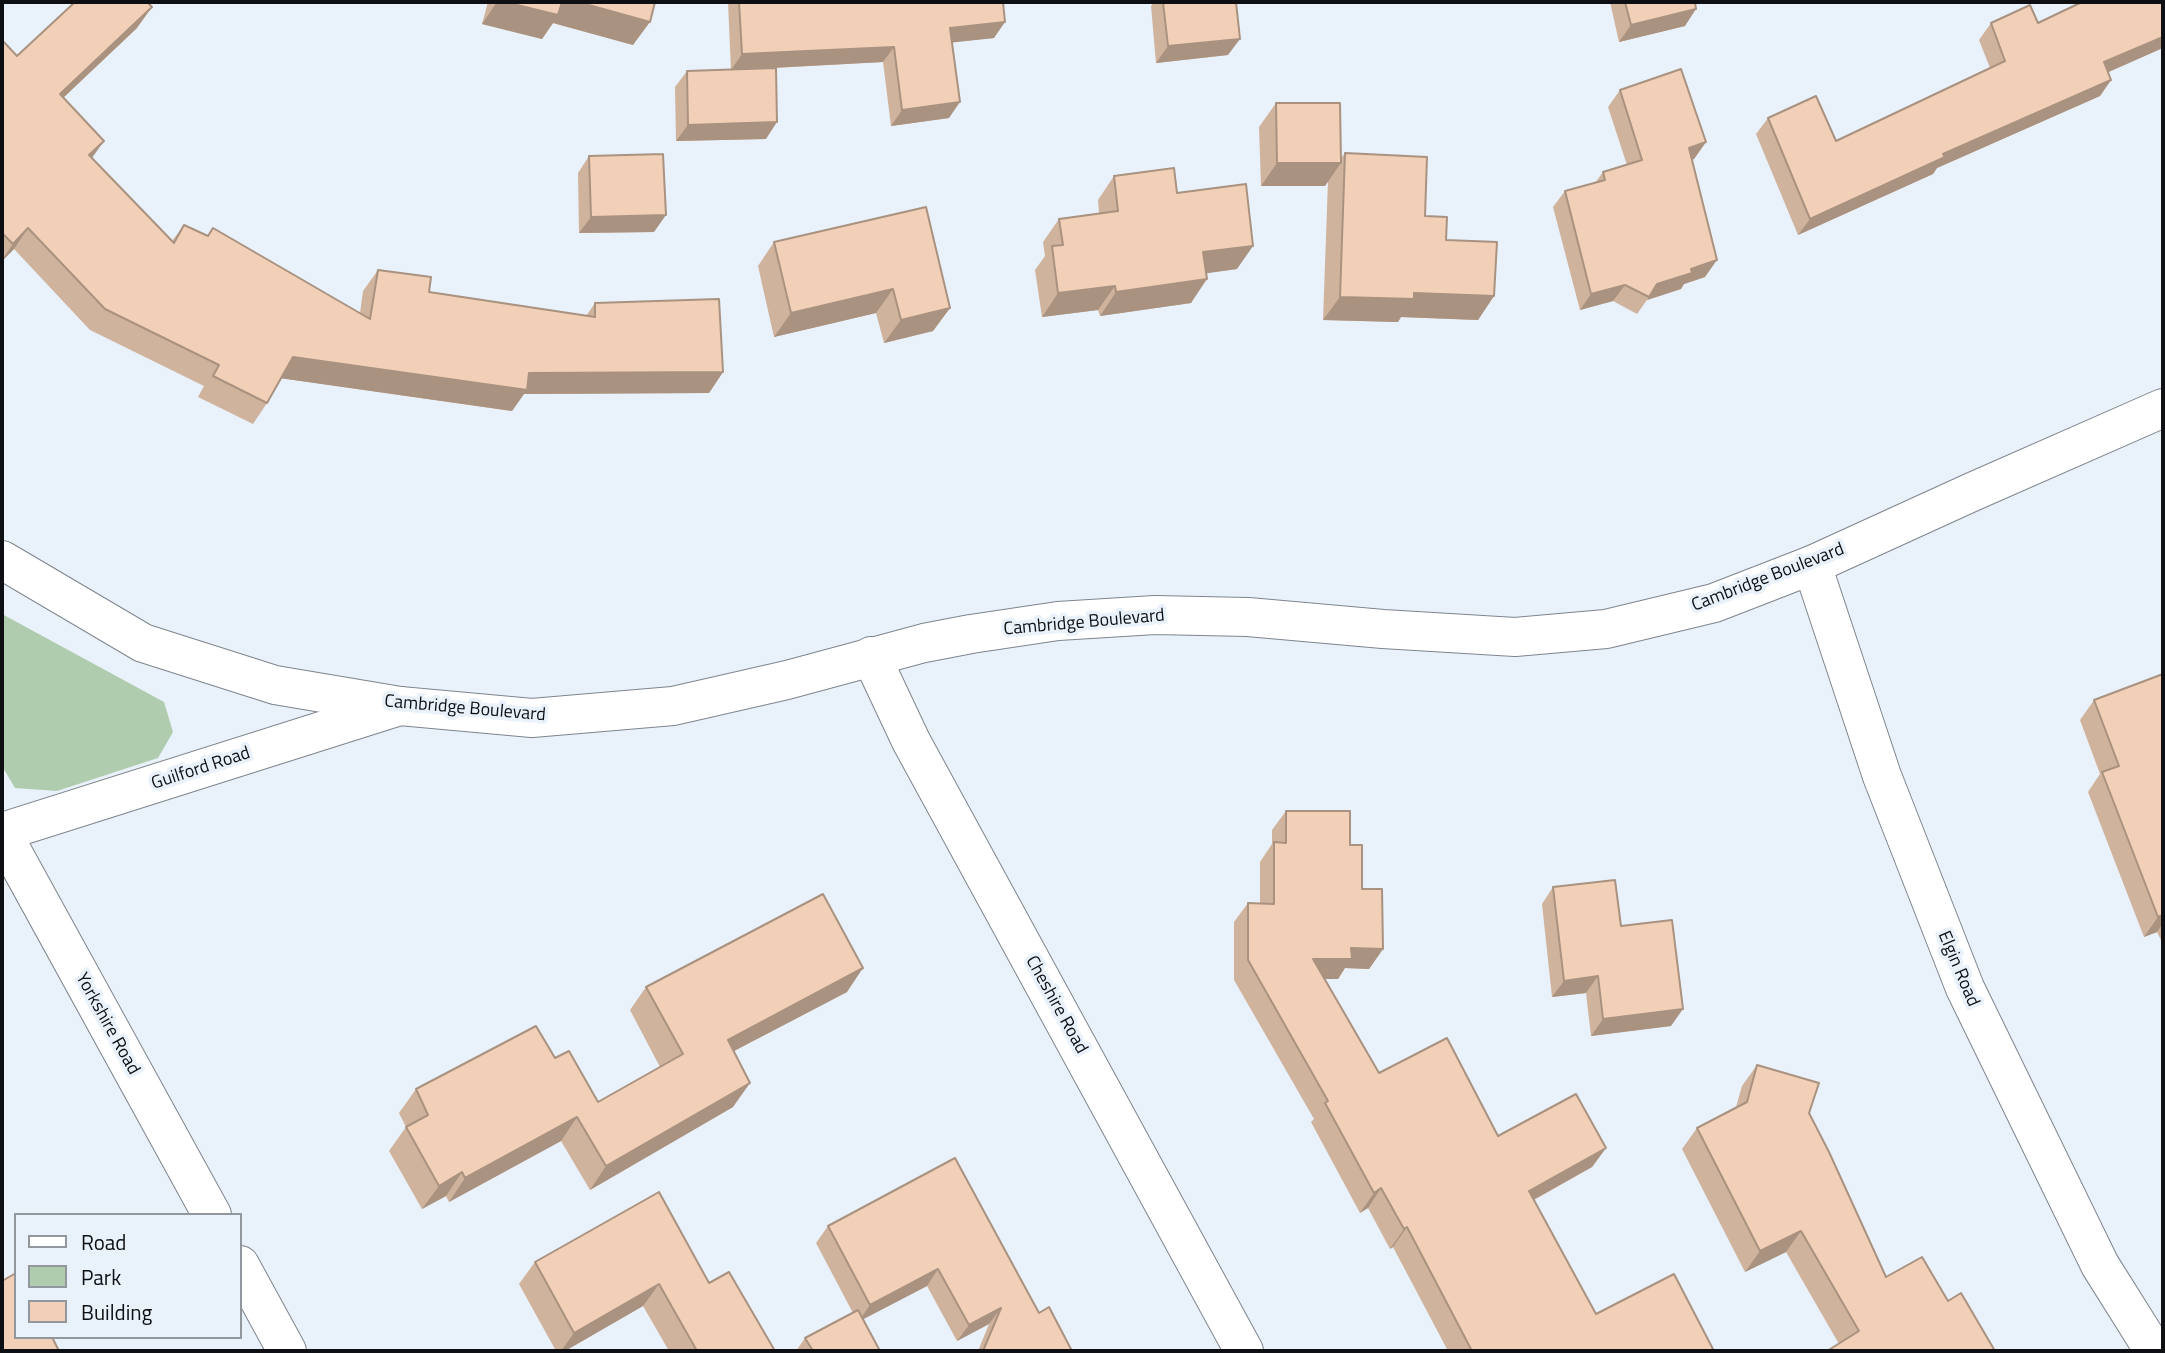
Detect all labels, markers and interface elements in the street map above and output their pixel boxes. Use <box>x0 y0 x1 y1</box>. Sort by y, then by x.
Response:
street label: Cambridge Boulevard <box>1689 539 1847 617</box>
street label: Cambridge Boulevard <box>1003 605 1165 641</box>
street label: Cambridge Boulevard <box>384 691 546 727</box>
street label: Guilford Road <box>149 743 253 795</box>
street label: Elgin Road <box>1932 928 1984 1010</box>
street label: Cheshire Road <box>1020 952 1092 1058</box>
street label: Yorkshire Road <box>70 969 144 1079</box>
legend <box>14 1213 242 1339</box>
text: Road <box>81 1226 126 1258</box>
text: Park <box>81 1261 121 1293</box>
text: Building <box>81 1296 152 1328</box>

